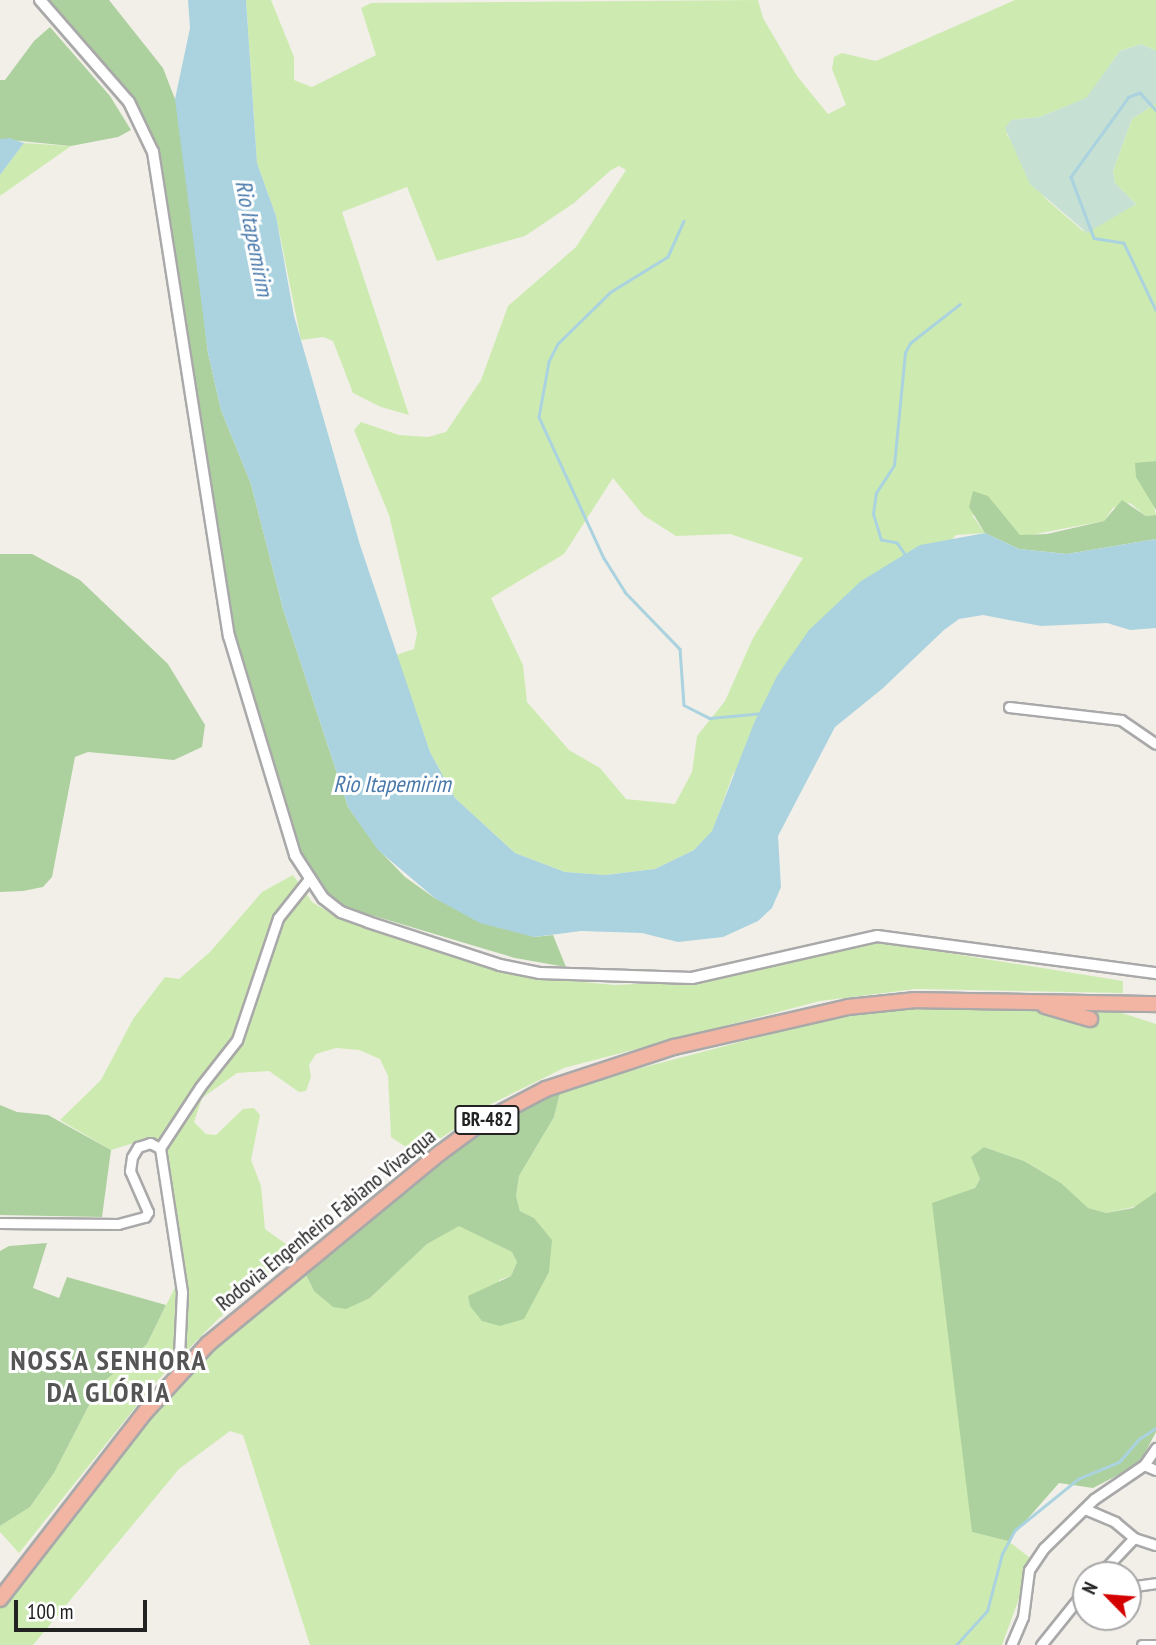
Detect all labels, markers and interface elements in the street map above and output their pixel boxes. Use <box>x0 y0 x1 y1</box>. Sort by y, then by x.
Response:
water label: Rio Itapemirim <box>229 178 279 298</box>
water label: Rio Itapemirim <box>333 770 451 798</box>
road number: BR-482 <box>454 1104 520 1136</box>
street label: Rodovia Engenheiro Fabiano Vivacqua <box>211 1124 441 1316</box>
district label: NOSSA SENHORA DA GLÓRIA <box>12 1343 206 1409</box>
north arrow <box>1072 1561 1142 1631</box>
text: N <box>1077 1578 1103 1598</box>
scale bar <box>18 1586 150 1630</box>
text: 100 m <box>27 1598 73 1625</box>

